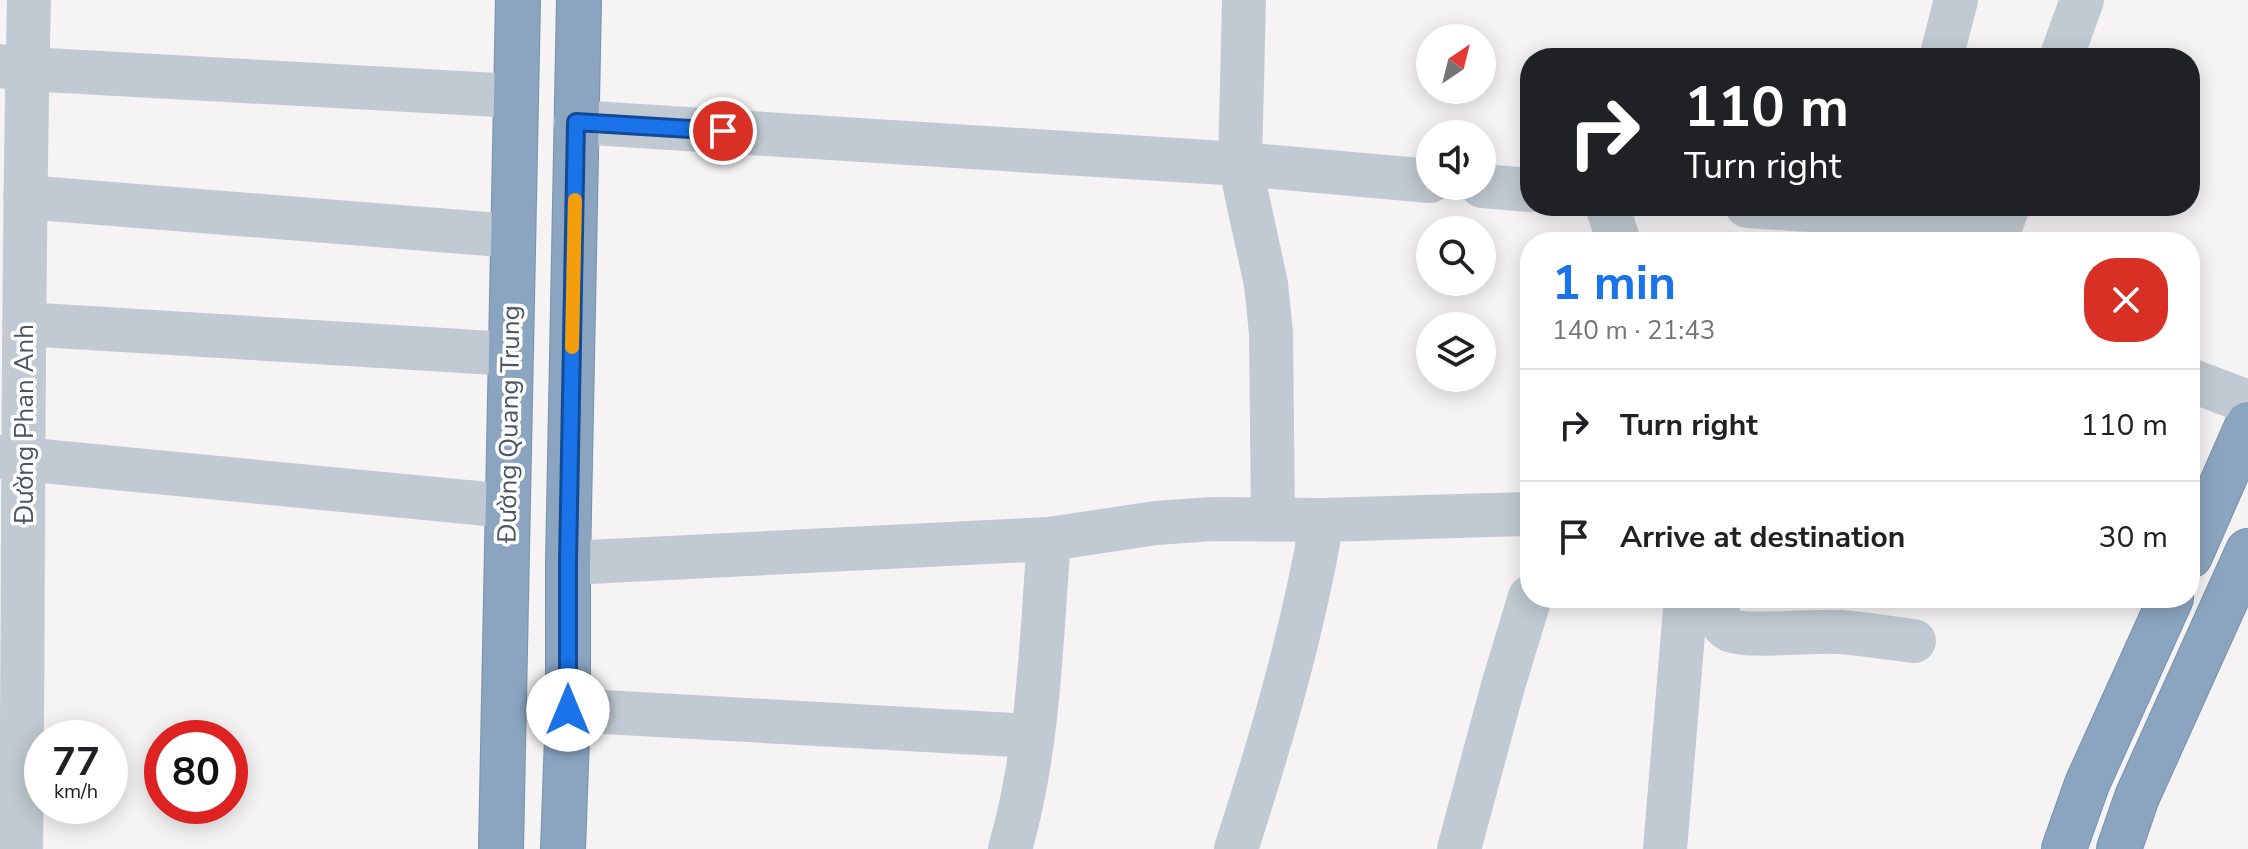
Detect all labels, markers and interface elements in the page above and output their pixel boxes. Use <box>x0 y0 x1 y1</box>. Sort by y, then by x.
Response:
north arrow <box>1416 24 1496 104</box>
map controls <box>1416 24 1496 392</box>
text: 110 m <box>1684 69 1849 146</box>
icon: right <box>1552 80 1656 184</box>
pin <box>689 97 757 165</box>
icon: arrive <box>701 109 745 153</box>
button: sound <box>1416 120 1496 200</box>
text: Turn right <box>1684 142 1841 191</box>
button: search <box>1416 216 1496 296</box>
text: 1 min <box>1552 250 1676 316</box>
button: close <box>2084 258 2168 342</box>
street label: Đường Quang Trung <box>489 305 529 544</box>
button: layers <box>1416 312 1496 392</box>
text: 140 m · 21:43 <box>1552 313 1715 348</box>
street label: Đường Phan Anh <box>7 324 42 525</box>
icon: right <box>1552 403 1596 447</box>
text: Turn right <box>1620 405 1758 446</box>
text: 110 m <box>2081 405 2168 446</box>
icon: arrive <box>1552 515 1596 559</box>
text: Arrive at destination <box>1620 517 1905 558</box>
text: 30 m <box>2099 517 2168 558</box>
position arrow <box>526 668 610 752</box>
speed limit sign: 80 <box>144 720 248 824</box>
text: 77 <box>52 735 100 789</box>
text: km/h <box>54 778 98 805</box>

